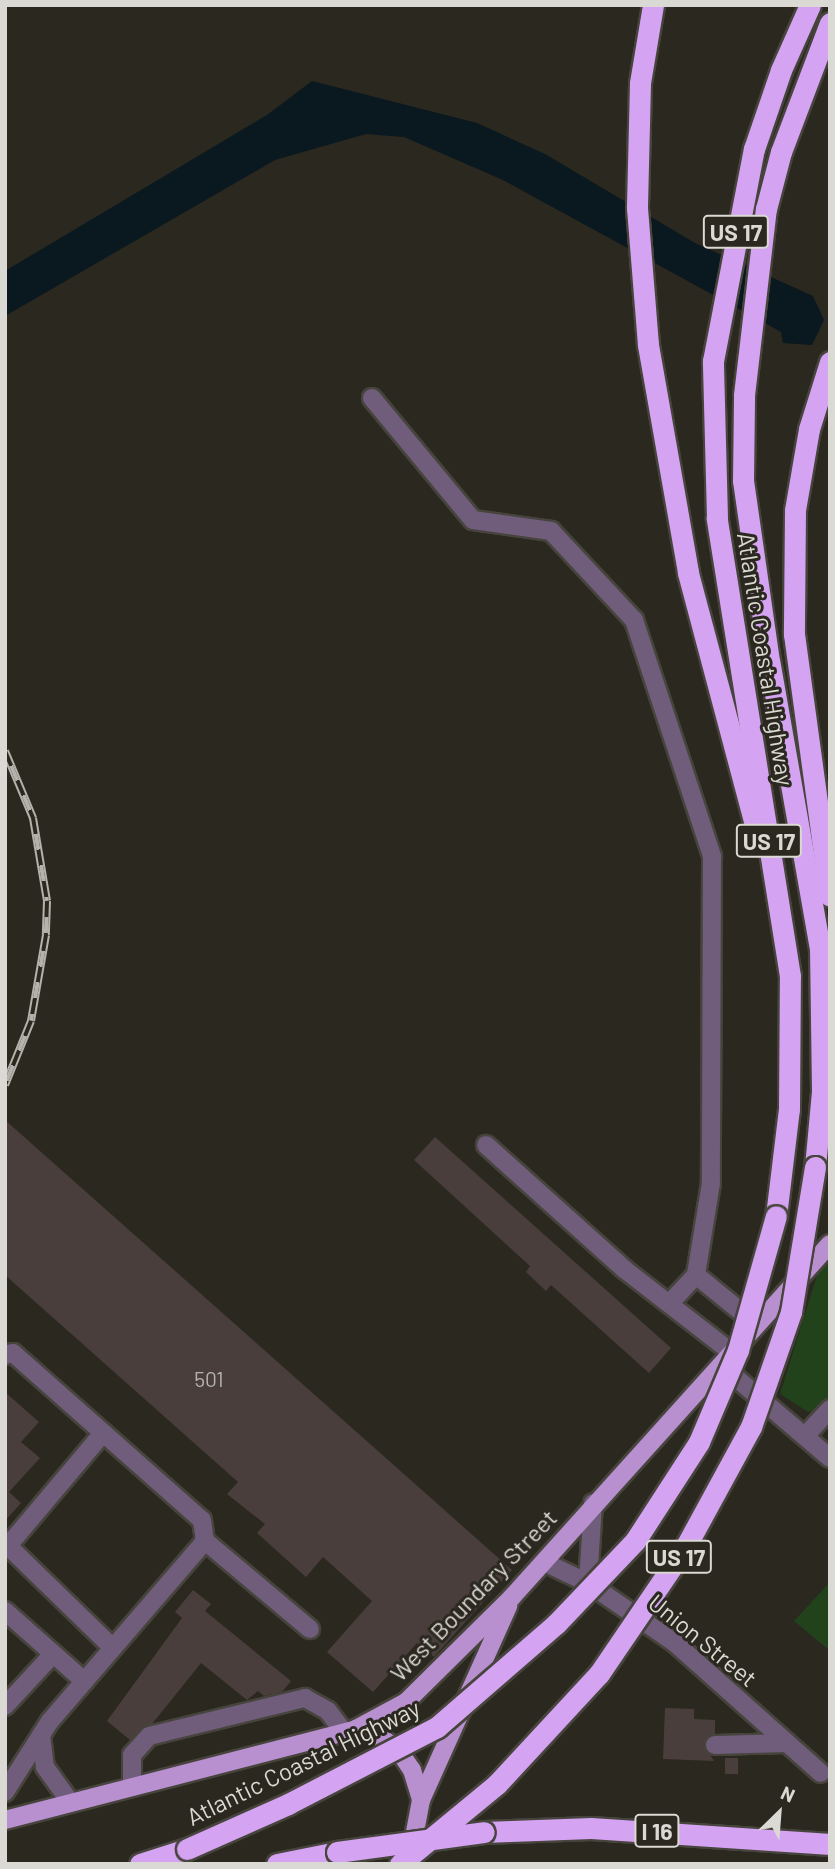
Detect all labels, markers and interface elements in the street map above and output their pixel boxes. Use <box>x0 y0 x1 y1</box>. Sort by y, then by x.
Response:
road number: US 17 <box>703 213 769 252</box>
street label: Atlantic Coastal Highway <box>732 530 800 788</box>
road number: US 17 <box>736 821 802 860</box>
house number: 501 <box>194 1366 224 1392</box>
street label: West Boundary Street <box>384 1503 562 1687</box>
road number: US 17 <box>646 1538 712 1576</box>
street label: Union Street <box>643 1588 763 1692</box>
street label: Atlantic Coastal Highway <box>182 1693 424 1831</box>
north arrow <box>744 1778 814 1848</box>
text: N <box>777 1780 799 1807</box>
road number: I 16 <box>634 1812 680 1850</box>

